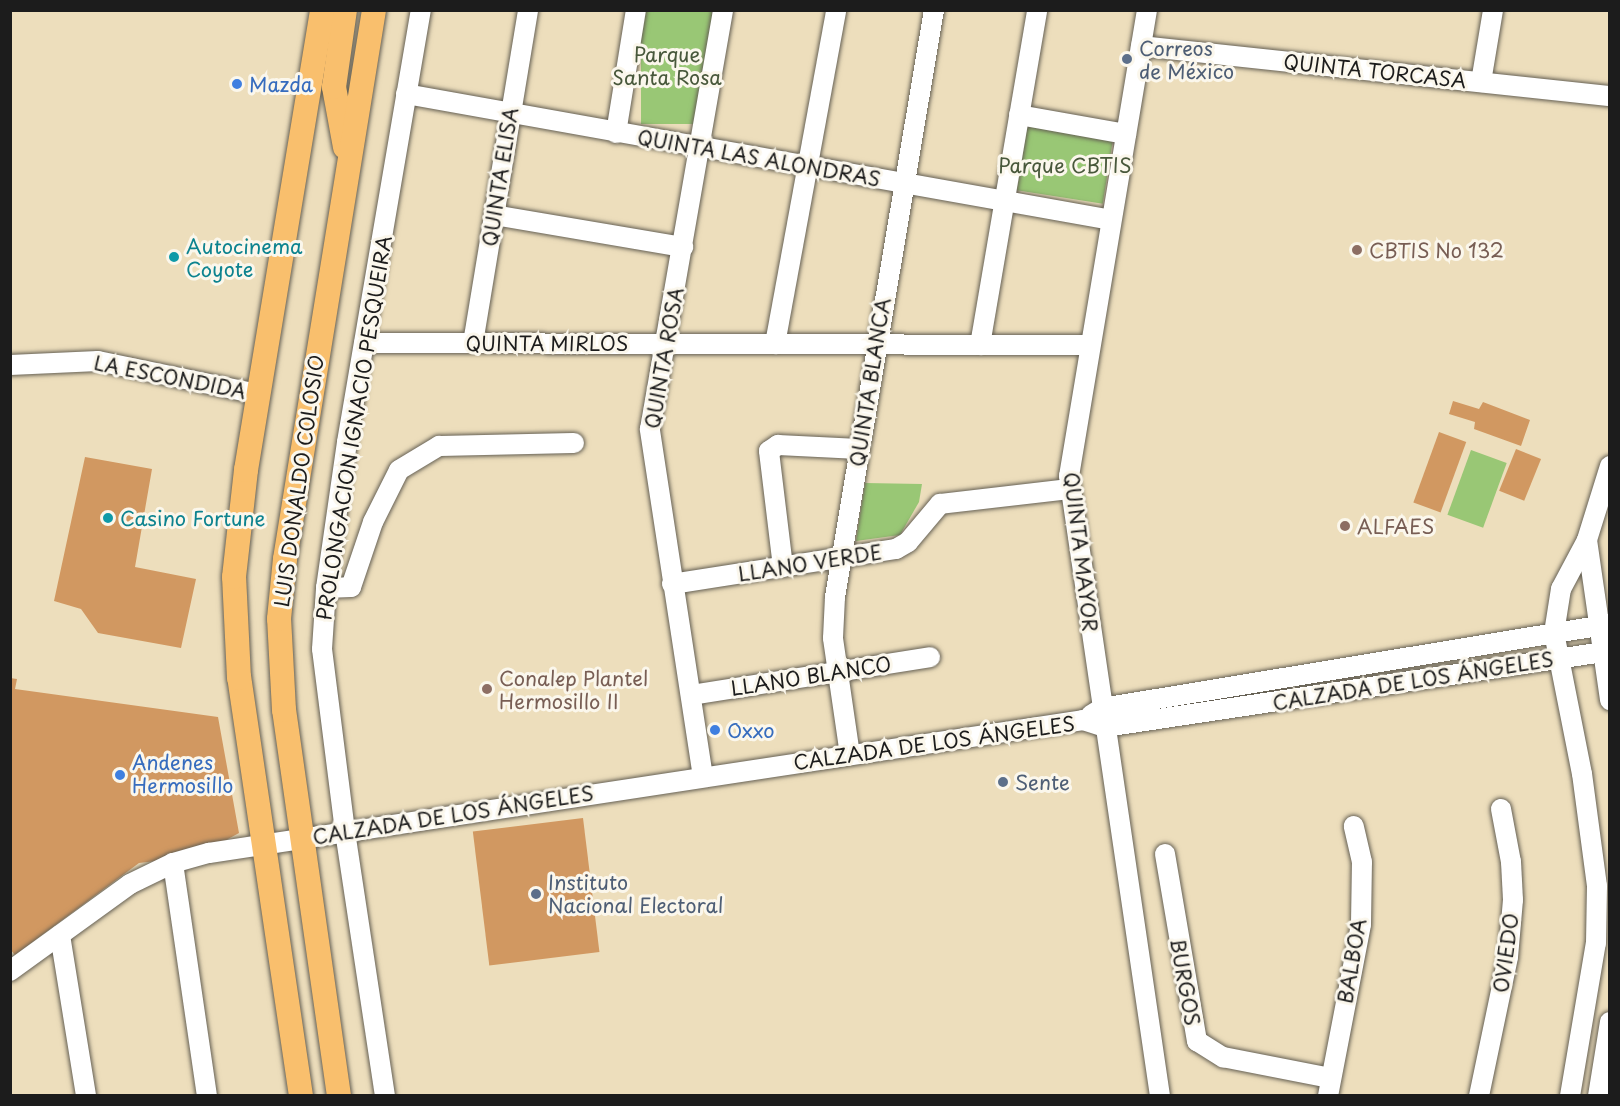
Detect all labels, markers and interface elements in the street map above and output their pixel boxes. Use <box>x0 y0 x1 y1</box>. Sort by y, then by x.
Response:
place label: Correos de México <box>1139 36 1235 83</box>
park label: Parque Santa Rosa <box>612 43 722 90</box>
street label: QUINTA TORCASA <box>1282 49 1468 93</box>
marker: Correos de México <box>1120 52 1134 66</box>
place label: Mazda <box>249 72 313 96</box>
marker: Mazda <box>230 77 244 91</box>
street label: QUINTA ELISA <box>477 105 523 249</box>
street label: QUINTA LAS ALONDRAS <box>636 125 882 191</box>
park label: Parque CBTIS <box>998 153 1132 177</box>
street label: PROLONGACION IGNACIO PESQUEIRA <box>311 232 397 624</box>
place label: Autocinema Coyote <box>186 234 303 281</box>
place label: CBTIS No 132 <box>1369 238 1505 262</box>
marker: CBTIS No 132 <box>1350 243 1364 257</box>
marker: Autocinema Coyote <box>167 250 181 264</box>
street label: QUINTA ROSA <box>640 287 688 429</box>
street label: QUINTA BLANCA <box>845 296 895 468</box>
street label: QUINTA MIRLOS <box>465 331 629 355</box>
street label: LA ESCONDIDA <box>92 350 248 404</box>
street label: LUIS DONALDO COLOSIO <box>269 353 329 609</box>
street label: QUINTA MAYOR <box>1059 471 1103 633</box>
place label: Casino Fortune <box>120 506 266 530</box>
marker: Casino Fortune <box>101 511 115 525</box>
place label: ALFAES <box>1357 514 1434 538</box>
marker: ALFAES <box>1338 519 1352 533</box>
street label: LLANO VERDE <box>736 540 884 586</box>
street label: CALZADA DE LOS ÁNGELES <box>1270 647 1556 715</box>
street label: LLANO BLANCO <box>729 651 893 701</box>
place label: Conalep Plantel Hermosillo II <box>499 666 650 713</box>
marker: Conalep Plantel Hermosillo II <box>480 682 494 696</box>
street label: CALZADA DE LOS ÁNGELES <box>791 711 1077 775</box>
place label: Oxxo <box>727 718 775 742</box>
marker: Oxxo <box>708 723 722 737</box>
place label: Andenes Hermosillo <box>132 751 233 798</box>
marker: Andenes Hermosillo <box>113 768 127 782</box>
place label: Sente <box>1015 770 1070 794</box>
marker: Sente <box>996 775 1010 789</box>
street label: CALZADA DE LOS ÁNGELES <box>310 781 596 849</box>
place label: Instituto Nacional Electoral <box>548 870 724 917</box>
marker: Instituto Nacional Electoral <box>529 887 543 901</box>
street label: OVIEDO <box>1489 912 1523 994</box>
street label: BALBOA <box>1333 917 1371 1005</box>
street label: BURGOS <box>1166 936 1204 1028</box>

